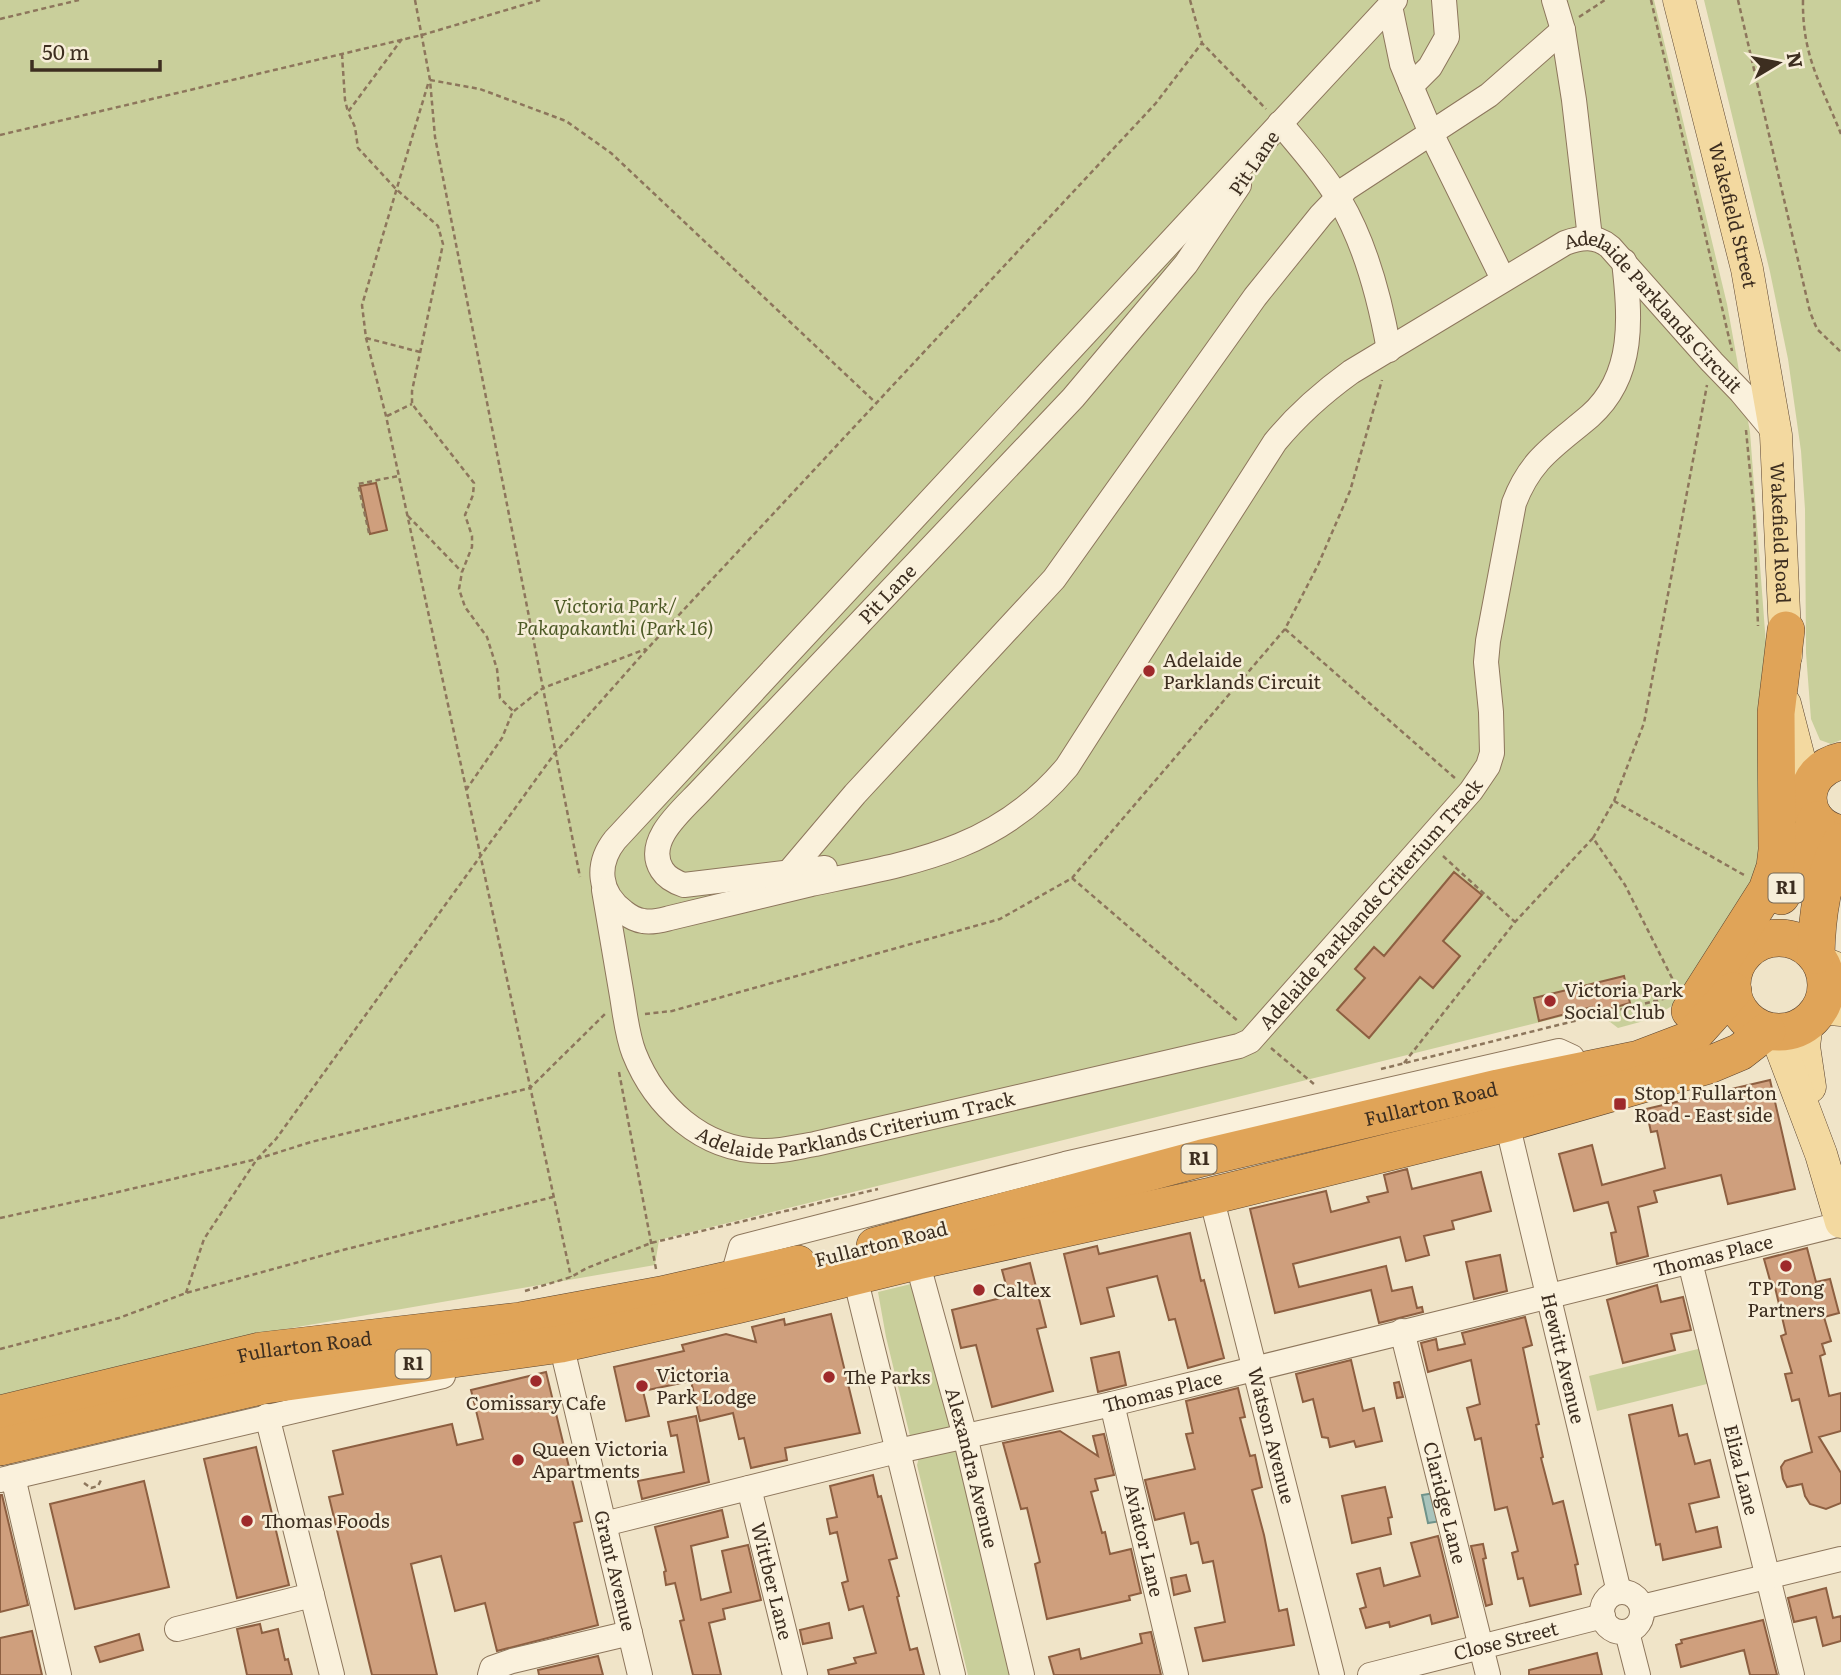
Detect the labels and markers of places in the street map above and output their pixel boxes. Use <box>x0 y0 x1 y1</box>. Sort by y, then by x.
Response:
place label: Adelaide Parklands Circuit <box>1163 645 1321 695</box>
marker: Adelaide Parklands Circuit <box>1141 663 1157 679</box>
place label: Victoria Park Social Club <box>1564 975 1684 1025</box>
marker: Victoria Park Social Club <box>1542 993 1558 1009</box>
place label: Stop 1 Fullarton Road - East side <box>1634 1078 1777 1128</box>
marker: Stop 1 Fullarton Road - East side <box>1612 1096 1628 1112</box>
marker: TP Tong Partners <box>1778 1258 1794 1274</box>
place label: TP Tong Partners <box>1747 1273 1825 1323</box>
place label: Caltex <box>993 1275 1051 1303</box>
marker: Caltex <box>971 1282 987 1298</box>
place label: Victoria Park Lodge <box>656 1360 757 1410</box>
place label: The Parks <box>843 1362 931 1390</box>
marker: The Parks <box>821 1369 837 1385</box>
marker: Comissary Cafe <box>528 1373 544 1389</box>
marker: Victoria Park Lodge <box>634 1378 650 1394</box>
place label: Comissary Cafe <box>466 1388 606 1416</box>
place label: Queen Victoria Apartments <box>532 1434 669 1484</box>
marker: Queen Victoria Apartments <box>510 1452 526 1468</box>
place label: Thomas Foods <box>261 1506 390 1534</box>
marker: Thomas Foods <box>239 1513 255 1529</box>

